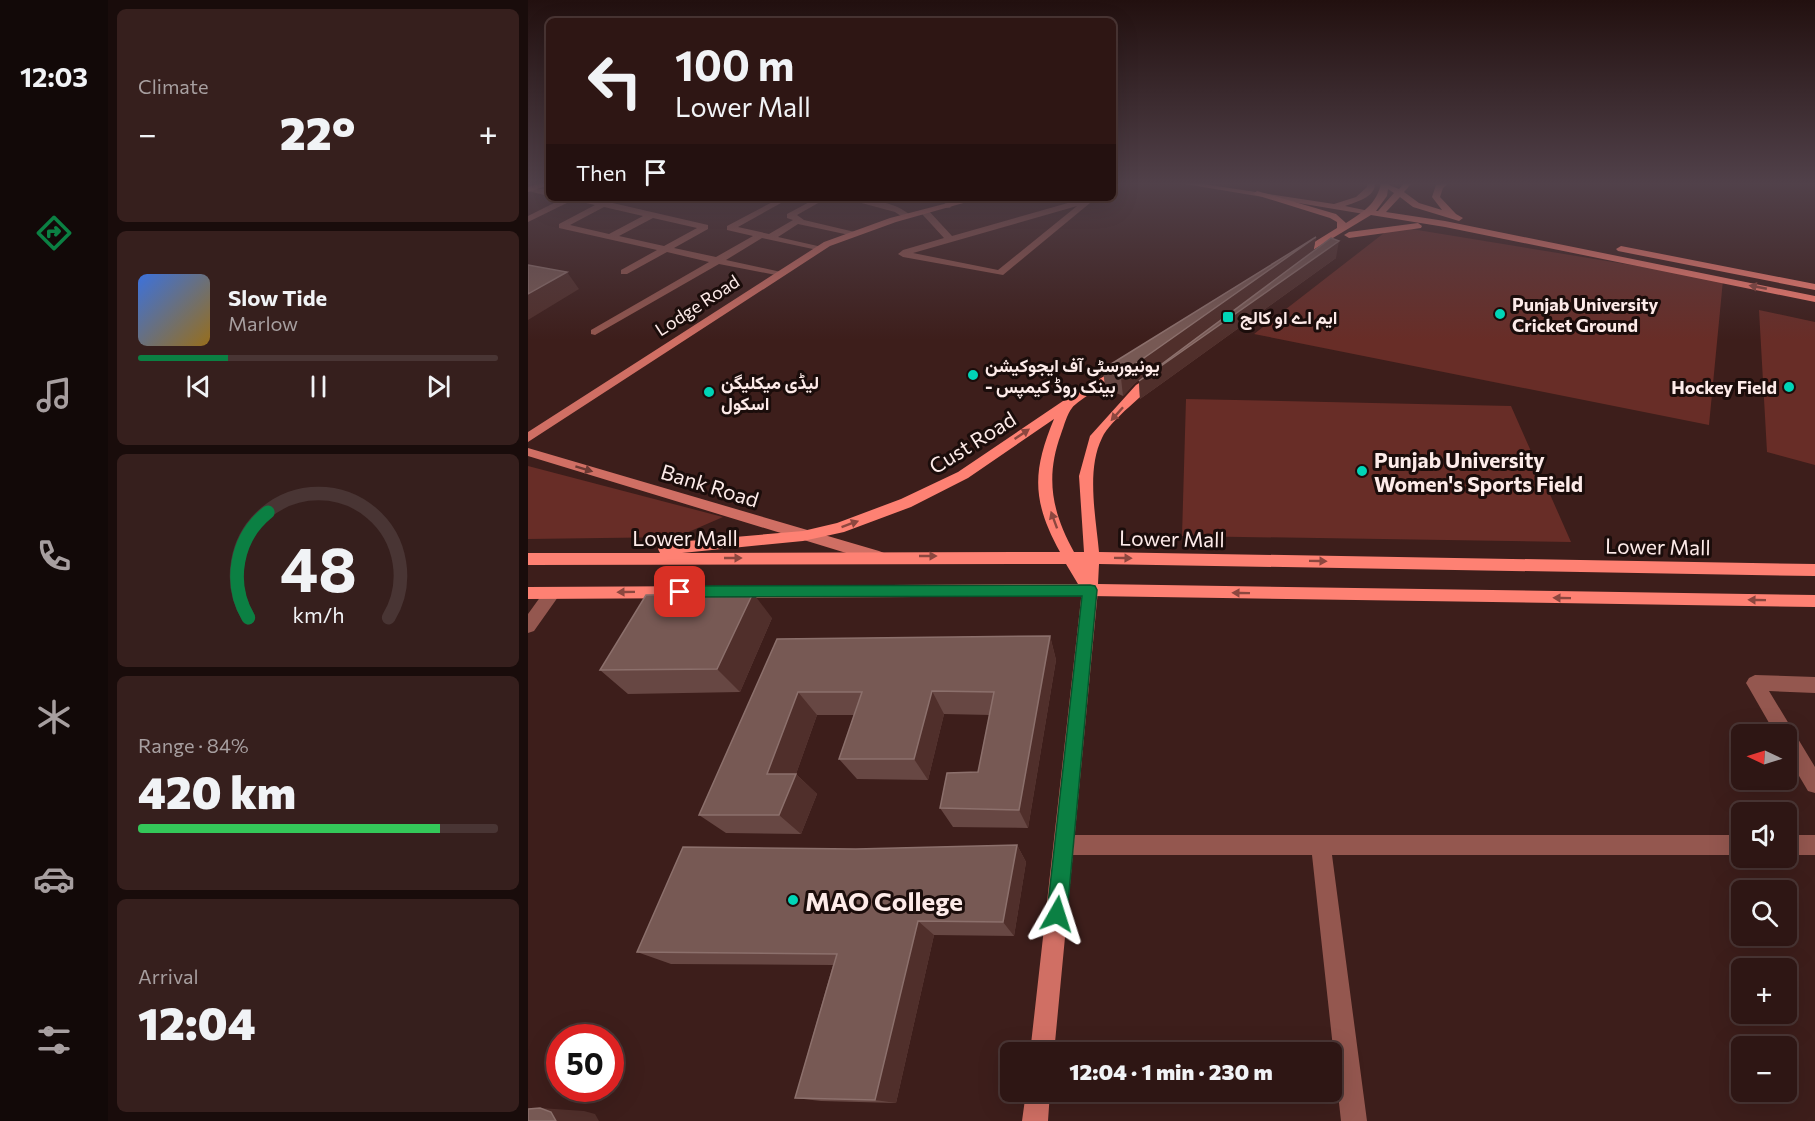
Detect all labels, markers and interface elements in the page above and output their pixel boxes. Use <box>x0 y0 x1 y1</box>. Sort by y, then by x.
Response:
text: 100 m <box>675 38 795 90</box>
icon: left <box>576 42 654 120</box>
text: 12:03 <box>20 60 88 93</box>
text: Climate <box>138 74 208 98</box>
text: Lower Mall <box>675 90 811 123</box>
text: 22° <box>280 104 356 159</box>
text: − <box>138 112 157 153</box>
text: + <box>479 112 498 153</box>
icon: arrive <box>639 156 672 189</box>
text: Then <box>576 159 627 186</box>
icon: directions <box>33 212 75 254</box>
street label: Lodge Road <box>651 270 743 340</box>
one-way arrow <box>1748 282 1767 291</box>
text: Slow Tide <box>228 284 327 311</box>
place label: Punjab University Cricket Ground <box>1512 293 1659 336</box>
place label: ایم اے او کالج <box>1240 306 1337 330</box>
marker: Punjab University Cricket Ground <box>1493 307 1507 321</box>
marker: ایم اے او کالج <box>1221 310 1235 324</box>
text: Marlow <box>228 311 298 335</box>
place label: یونیورسٹی آف ایجوکیشن - بینک روڈ کیمپس <box>985 354 1160 399</box>
marker: یونیورسٹی آف ایجوکیشن - بینک روڈ کیمپس <box>966 368 980 382</box>
icon: previous <box>182 370 215 403</box>
icon: pause <box>302 370 335 403</box>
icon: next <box>422 370 455 403</box>
place label: لیڈی میکلیگن اسکول <box>721 371 819 415</box>
icon: music <box>33 374 75 416</box>
place label: Hockey Field <box>1671 376 1777 398</box>
marker: Hockey Field <box>1782 380 1796 394</box>
marker: لیڈی میکلیگن اسکول <box>702 385 716 399</box>
street label: Cust Road <box>924 406 1020 478</box>
one-way arrow <box>1110 406 1124 420</box>
one-way arrow <box>1014 429 1031 440</box>
place label: Punjab University Women's Sports Field <box>1374 447 1583 496</box>
street label: Bank Road <box>658 458 762 512</box>
marker: Punjab University Women's Sports Field <box>1355 464 1369 478</box>
one-way arrow <box>575 465 593 474</box>
one-way arrow <box>1049 511 1059 529</box>
one-way arrow <box>841 518 859 528</box>
street label: Lower Mall <box>632 525 738 550</box>
street label: Lower Mall <box>1119 525 1225 551</box>
text: 48 <box>280 529 356 605</box>
street label: Lower Mall <box>1605 533 1711 559</box>
icon: phone <box>33 535 75 577</box>
one-way arrow <box>919 551 938 561</box>
one-way arrow <box>724 553 743 563</box>
one-way arrow <box>1114 553 1133 563</box>
one-way arrow <box>1309 557 1328 566</box>
pin <box>654 566 705 617</box>
icon: arrive <box>663 575 696 608</box>
one-way arrow <box>616 587 635 597</box>
one-way arrow <box>1231 588 1250 598</box>
one-way arrow <box>1552 594 1571 603</box>
one-way arrow <box>1747 595 1766 605</box>
text: km/h <box>292 601 344 627</box>
icon: climate <box>33 696 75 738</box>
north arrow <box>1731 724 1797 790</box>
map controls <box>1731 724 1797 1102</box>
text: Range · 84% <box>138 733 249 757</box>
text: 420 km <box>138 763 296 818</box>
button: sound <box>1731 802 1797 868</box>
icon: car <box>33 858 75 900</box>
button: search <box>1731 880 1797 946</box>
position arrow <box>1025 882 1089 946</box>
place label: MAO College <box>805 885 963 916</box>
marker: MAO College <box>786 893 800 907</box>
button: + <box>1731 958 1797 1024</box>
text: Arrival <box>138 964 199 988</box>
text: 12:04 <box>138 994 256 1049</box>
icon: filters <box>33 1019 75 1061</box>
speed limit sign: 50 <box>546 1024 624 1102</box>
button: − <box>1731 1036 1797 1102</box>
text: 12:04 · 1 min · 230 m <box>1069 1058 1273 1085</box>

